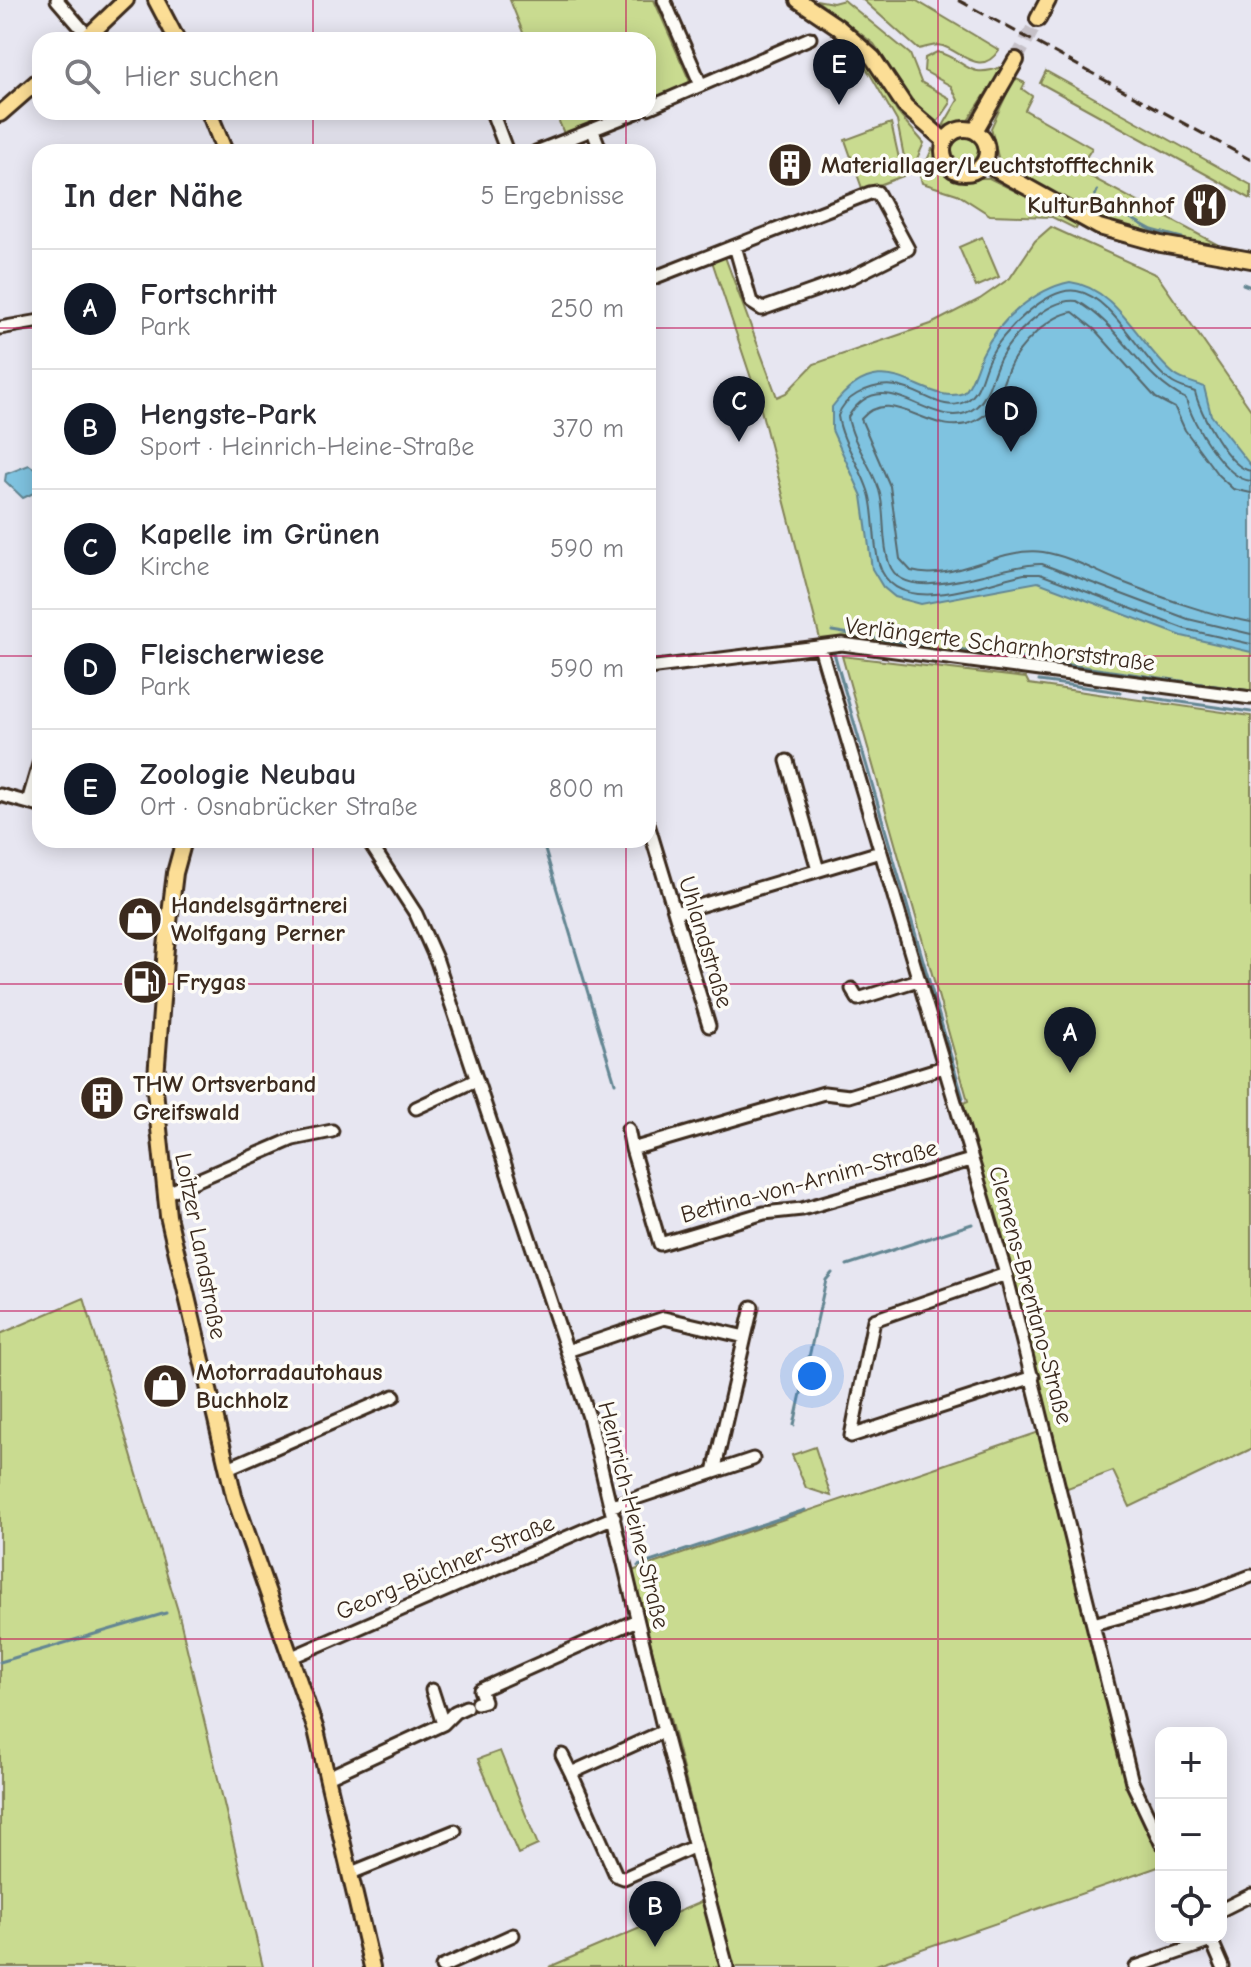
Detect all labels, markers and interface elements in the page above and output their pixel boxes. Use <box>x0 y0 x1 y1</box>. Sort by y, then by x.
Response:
search box <box>32 32 656 120</box>
pin: E <box>813 39 865 105</box>
icon: search <box>60 54 104 98</box>
text: Hier suchen <box>124 59 279 94</box>
building icon: Materiallager/Leuchtstofftechnik <box>766 141 814 189</box>
place label: Materiallager/Leuchtstofftechnik <box>821 151 1154 179</box>
text: In der Nähe <box>64 176 243 216</box>
text: 5 Ergebnisse <box>480 181 624 211</box>
restaurant icon: KulturBahnhof <box>1181 181 1229 229</box>
place label: KulturBahnhof <box>1027 191 1175 219</box>
text: Fortschritt <box>140 277 277 312</box>
text: A <box>83 294 97 324</box>
text: 250 m <box>550 294 624 324</box>
text: Park <box>140 312 190 342</box>
pin: C <box>713 376 765 442</box>
pin: D <box>985 386 1037 452</box>
text: Hengste-Park <box>140 397 316 432</box>
text: B <box>82 414 98 444</box>
text: 370 m <box>553 414 624 444</box>
text: Sport · Heinrich-Heine-Straße <box>140 432 474 462</box>
text: Kapelle im Grünen <box>140 517 380 552</box>
text: C <box>82 534 98 564</box>
text: 590 m <box>550 534 624 564</box>
text: Kirche <box>140 552 210 582</box>
street label: Verlängerte Scharnhorststraße <box>843 611 1157 677</box>
text: Fleischerwiese <box>140 637 324 672</box>
text: D <box>82 654 98 684</box>
text: 590 m <box>550 654 624 684</box>
text: Park <box>140 672 190 702</box>
text: Zoologie Neubau <box>140 757 356 792</box>
text: E <box>82 774 98 804</box>
text: 800 m <box>549 774 624 804</box>
text: Ort · Osnabrücker Straße <box>140 792 418 822</box>
street label: Uhlandstraße <box>673 873 739 1011</box>
place label: Handelsgärtnerei Wolfgang Perner <box>171 891 348 947</box>
shop icon: Handelsgärtnerei Wolfgang Perner <box>116 895 164 943</box>
fuel station icon: Frygas <box>121 958 169 1006</box>
place label: Frygas <box>176 968 246 996</box>
pin: A <box>1044 1007 1096 1073</box>
place label: THW Ortsverband Greifswald <box>133 1070 316 1126</box>
building icon: THW Ortsverband Greifswald <box>78 1074 126 1122</box>
street label: Bettina-von-Arnim-Straße <box>678 1133 940 1229</box>
street label: Loitzer Landstraße <box>169 1151 233 1341</box>
street label: Clemens-Brentano-Straße <box>983 1163 1079 1427</box>
your location <box>792 1356 832 1396</box>
place label: Motorradautohaus Buchholz <box>196 1358 383 1414</box>
shop icon: Motorradautohaus Buchholz <box>141 1362 189 1410</box>
street label: Heinrich-Heine-Straße <box>592 1399 676 1631</box>
street label: Georg-Büchner-Straße <box>332 1508 558 1626</box>
map controls <box>1155 1727 1227 1943</box>
button: + <box>1155 1727 1227 1799</box>
button: − <box>1155 1799 1227 1871</box>
button: locate <box>1155 1871 1227 1943</box>
pin: B <box>629 1881 681 1947</box>

